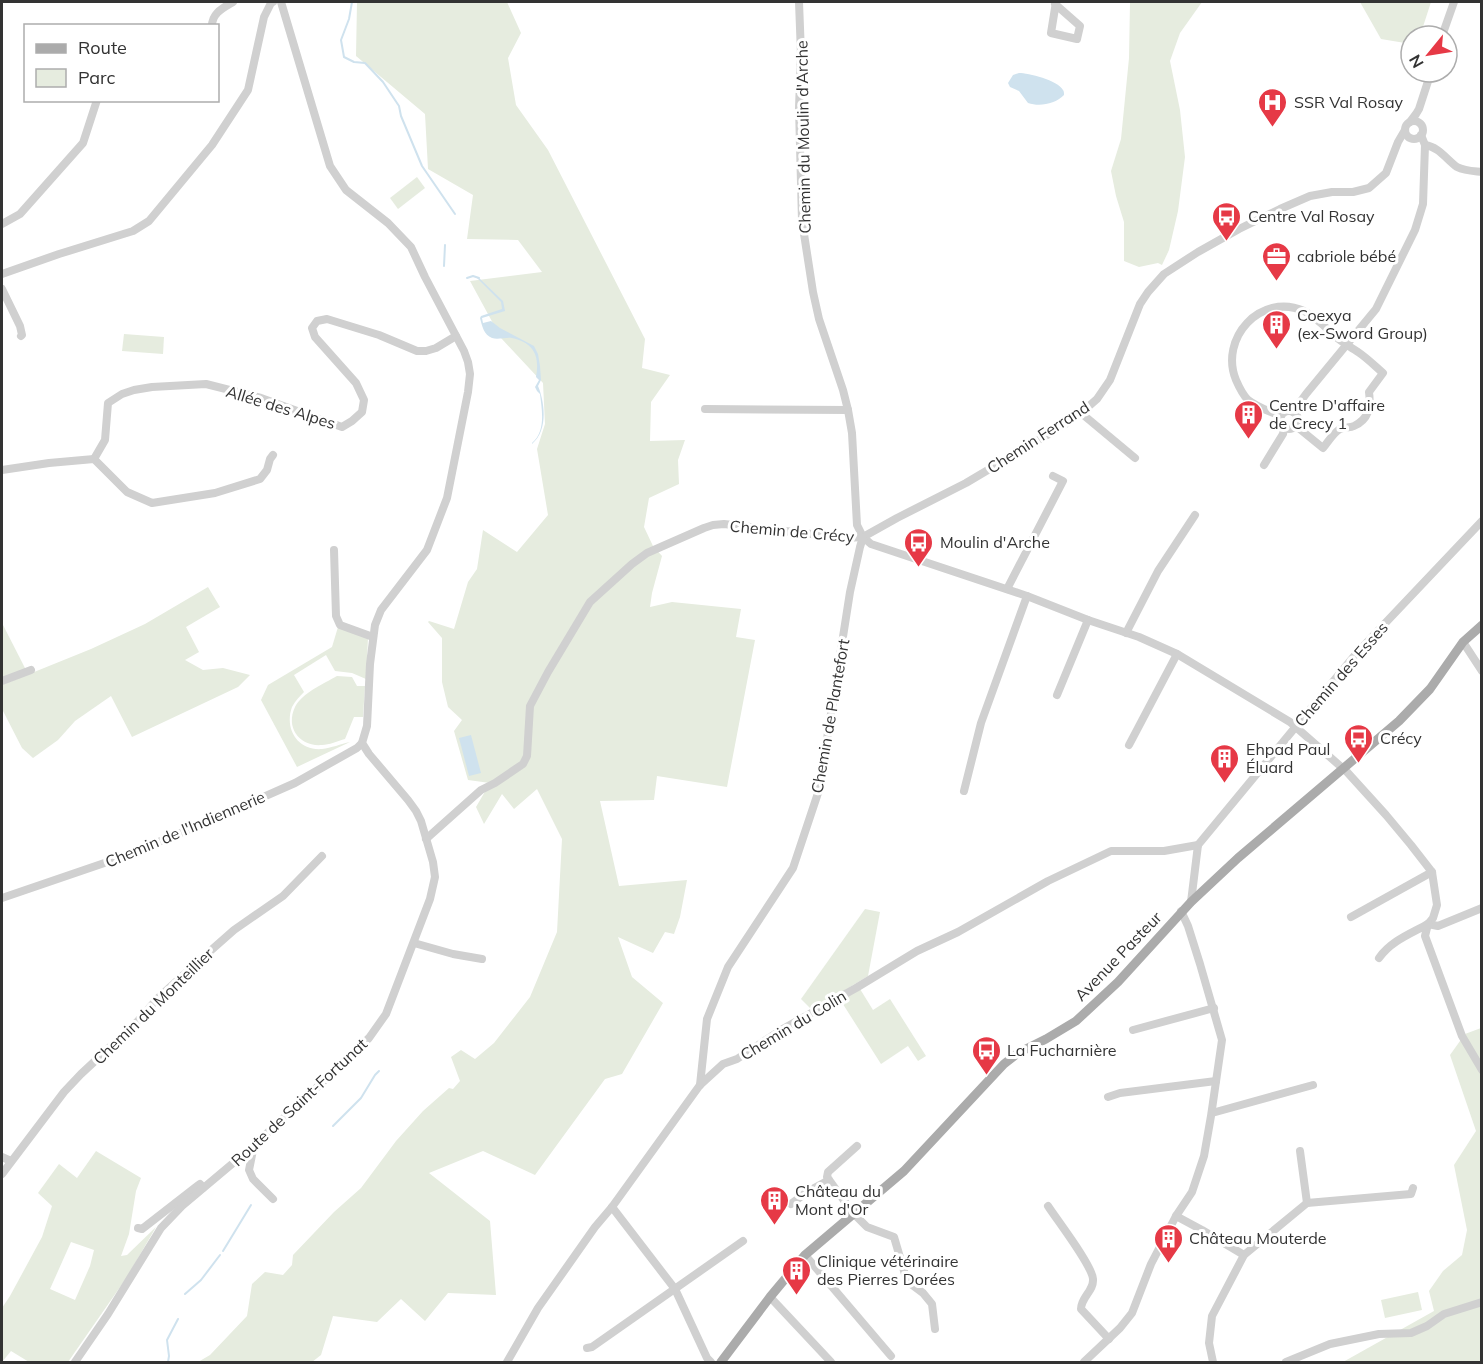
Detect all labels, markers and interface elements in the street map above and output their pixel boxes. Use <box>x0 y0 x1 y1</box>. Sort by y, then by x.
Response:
legend <box>24 24 219 102</box>
north arrow <box>1399 24 1459 84</box>
text: Route <box>78 36 127 59</box>
street label: Chemin du Moulin d'Arche <box>791 40 815 234</box>
text: N <box>1404 51 1428 72</box>
text: Parc <box>78 66 116 89</box>
hospital icon: SSR Val Rosay <box>1257 86 1289 128</box>
place label: SSR Val Rosay <box>1294 92 1404 112</box>
bus stop icon: Centre Val Rosay <box>1211 200 1243 242</box>
place label: Centre Val Rosay <box>1248 206 1375 226</box>
office icon: cabriole bébé <box>1260 240 1292 282</box>
place label: cabriole bébé <box>1297 246 1396 266</box>
place label: Coexya (ex-Sword Group) <box>1297 305 1428 343</box>
building icon: Coexya (ex-Sword Group) <box>1260 308 1292 350</box>
street label: Allée des Alpes <box>224 381 338 433</box>
place label: Centre D'affaire de Crecy 1 <box>1269 395 1385 433</box>
street label: Chemin Ferrand <box>983 396 1093 478</box>
building icon: Centre D'affaire de Crecy 1 <box>1232 398 1264 440</box>
street label: Chemin de Crécy <box>729 516 856 546</box>
bus stop icon: Moulin d'Arche <box>903 526 935 568</box>
place label: Moulin d'Arche <box>940 532 1050 552</box>
street label: Chemin des Esses <box>1290 617 1392 731</box>
street label: Chemin de Plantefort <box>807 637 854 795</box>
bus stop icon: Crécy <box>1343 722 1375 764</box>
place label: Crécy <box>1380 728 1422 748</box>
place label: Ehpad Paul Éluard <box>1246 739 1330 777</box>
building icon: Ehpad Paul Éluard <box>1209 742 1241 784</box>
street label: Chemin de l'Indiennerie <box>102 786 268 872</box>
street label: Avenue Pasteur <box>1070 907 1166 1005</box>
street label: Chemin du Monteillier <box>89 943 218 1069</box>
street label: Chemin du Colin <box>736 986 850 1064</box>
street label: Route de Saint-Fortunat <box>227 1034 371 1170</box>
bus stop icon: La Fucharnière <box>970 1034 1002 1076</box>
place label: La Fucharnière <box>1007 1040 1117 1060</box>
place label: Château du Mont d'Or <box>795 1181 881 1219</box>
building icon: Château du Mont d'Or <box>758 1184 790 1226</box>
building icon: Château Mouterde <box>1152 1222 1184 1264</box>
place label: Château Mouterde <box>1189 1228 1326 1248</box>
place label: Clinique vétérinaire des Pierres Dorées <box>817 1251 959 1289</box>
building icon: Clinique vétérinaire des Pierres Dorées <box>780 1254 812 1296</box>

